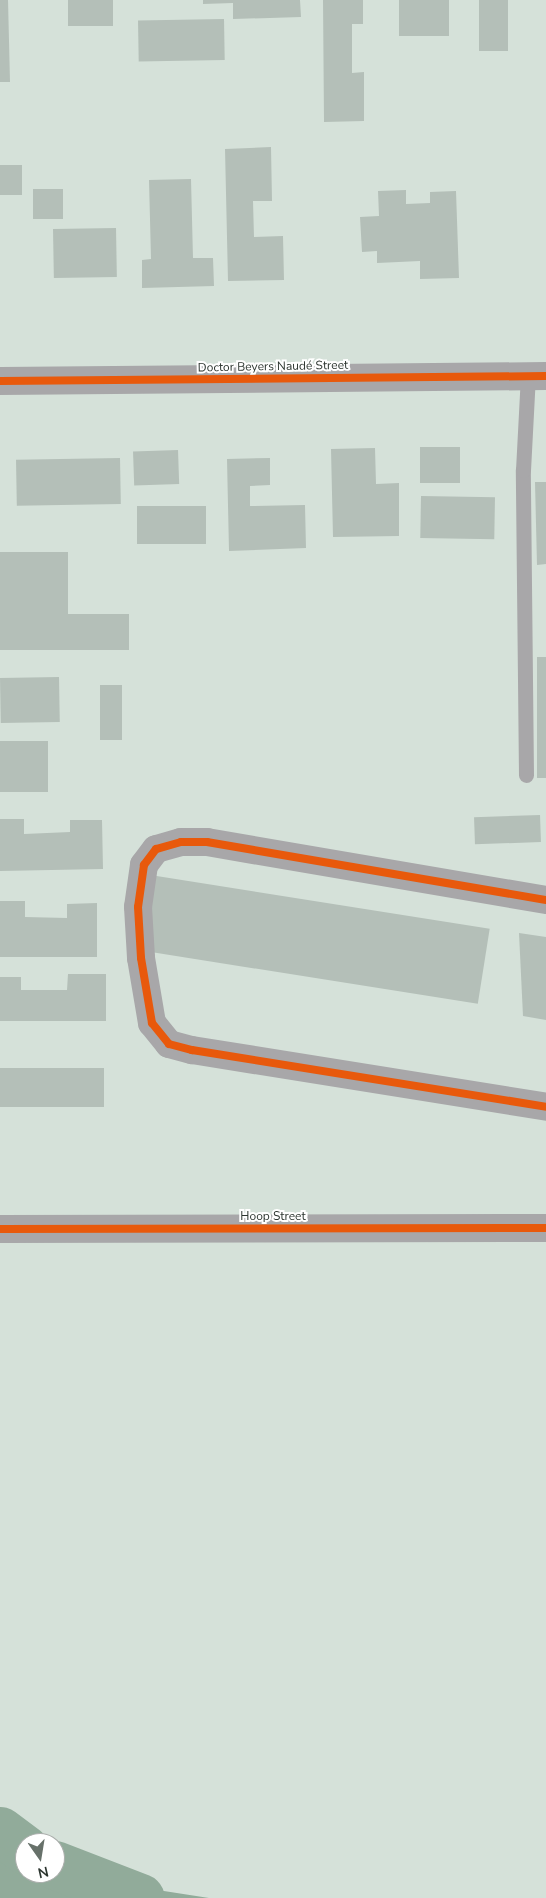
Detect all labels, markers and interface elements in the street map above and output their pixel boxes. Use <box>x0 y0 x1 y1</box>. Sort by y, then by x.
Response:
street label: Doctor Beyers Naudé Street <box>198 358 348 376</box>
street label: Hoop Street <box>240 1210 306 1224</box>
north arrow <box>15 1833 65 1883</box>
text: N <box>36 1862 51 1883</box>

